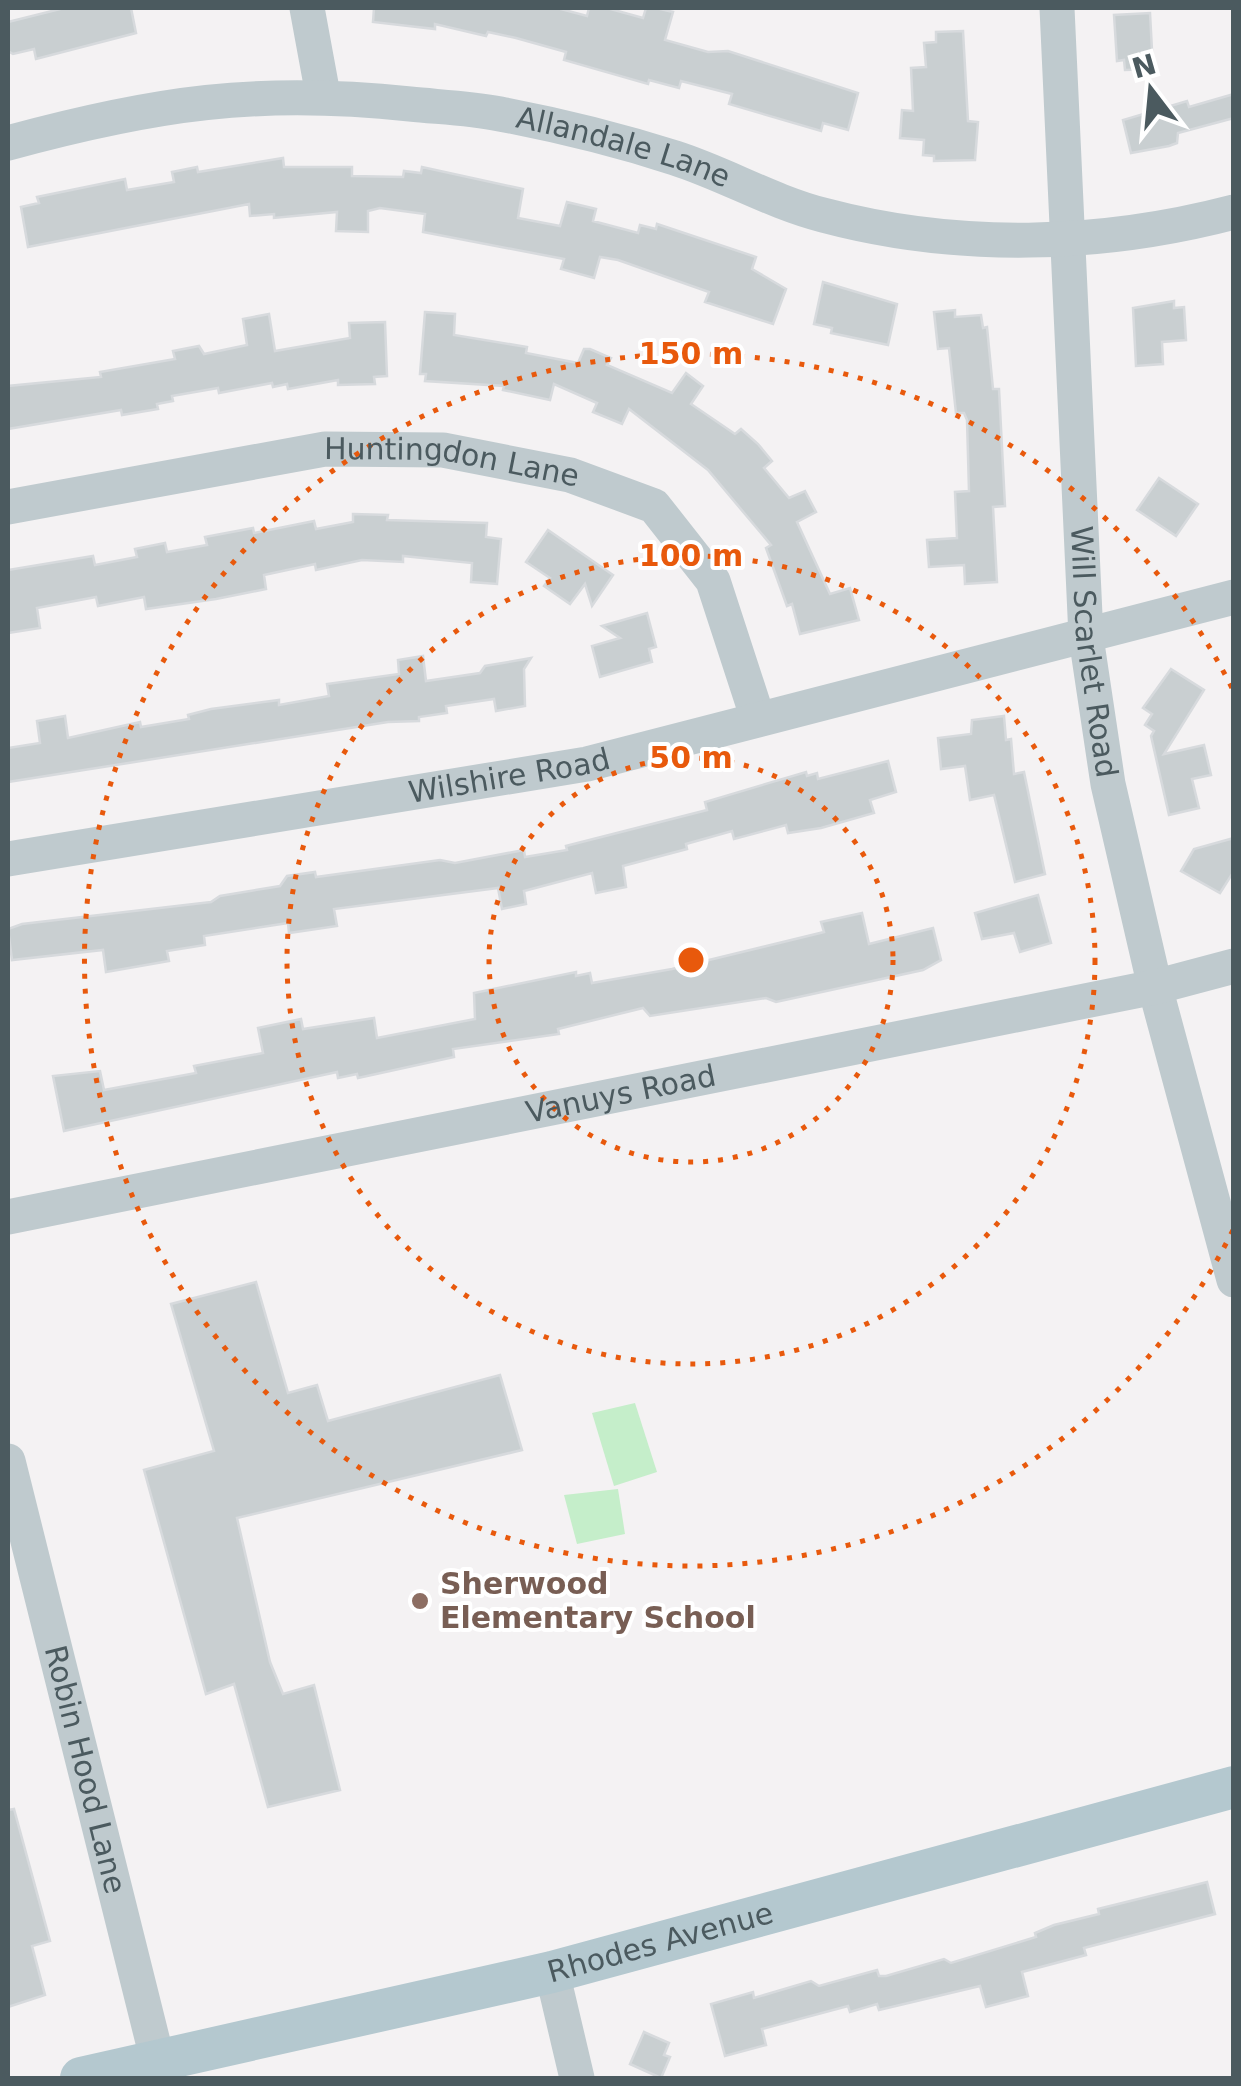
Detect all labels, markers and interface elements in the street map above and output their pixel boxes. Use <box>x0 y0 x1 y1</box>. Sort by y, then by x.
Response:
north arrow <box>1101 40 1201 140</box>
text: N <box>1128 47 1160 86</box>
street label: Allandale Lane <box>513 100 736 195</box>
text: 150 m <box>639 336 743 371</box>
street label: Huntingdon Lane <box>324 431 582 493</box>
street label: Will Scarlet Road <box>1064 525 1125 780</box>
text: 100 m <box>639 538 743 573</box>
text: 50 m <box>649 740 733 775</box>
street label: Wilshire Road <box>406 741 614 810</box>
centre of rings <box>673 942 709 978</box>
street label: Vanuys Road <box>523 1058 719 1130</box>
place label: Sherwood Elementary School <box>440 1566 756 1635</box>
marker: Sherwood Elementary School <box>409 1590 431 1612</box>
street label: Robin Hood Lane <box>38 1642 133 1897</box>
street label: Rhodes Avenue <box>543 1895 777 1989</box>

